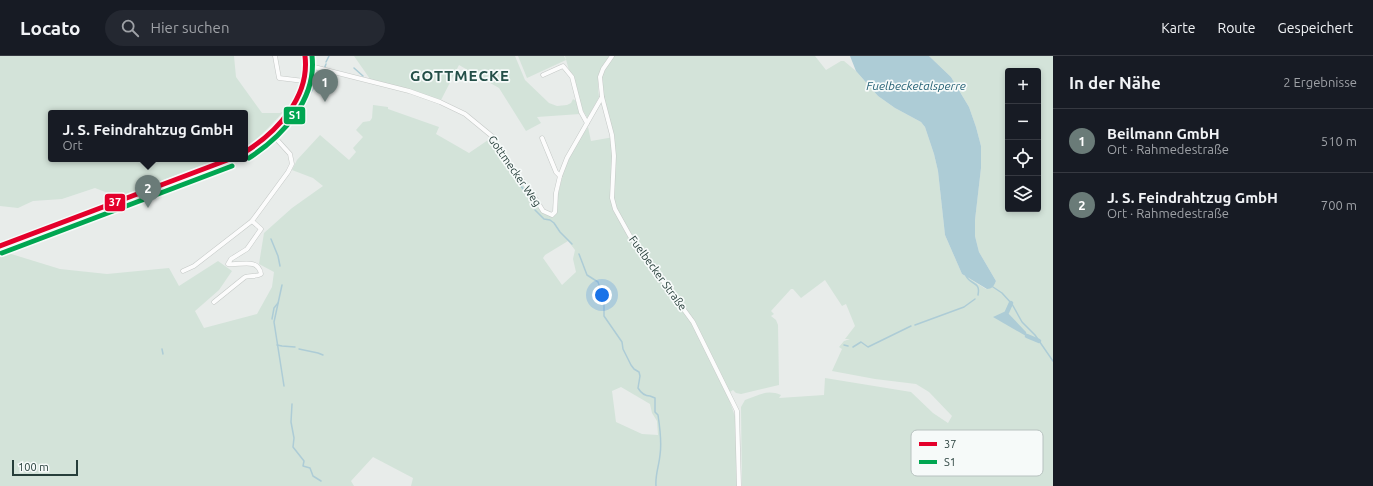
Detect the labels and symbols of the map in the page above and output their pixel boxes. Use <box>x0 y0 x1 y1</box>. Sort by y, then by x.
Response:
district label: GOTTMECKE <box>410 67 510 84</box>
pin: 1 <box>312 69 338 102</box>
water label: Fuelbecketalsperre <box>866 79 966 92</box>
line badge: S1 <box>283 106 306 125</box>
text: S1 <box>289 109 301 121</box>
street label: Gottmecker Weg <box>486 133 544 209</box>
pin: 2 <box>135 175 161 208</box>
line badge: 37 <box>104 193 126 212</box>
text: 37 <box>109 196 121 208</box>
street label: Fuelbecker Straße <box>627 233 689 313</box>
your location <box>592 285 612 305</box>
legend <box>911 430 1043 476</box>
text: 37 <box>944 438 956 450</box>
text: S1 <box>944 456 956 468</box>
scale bar <box>12 458 78 477</box>

